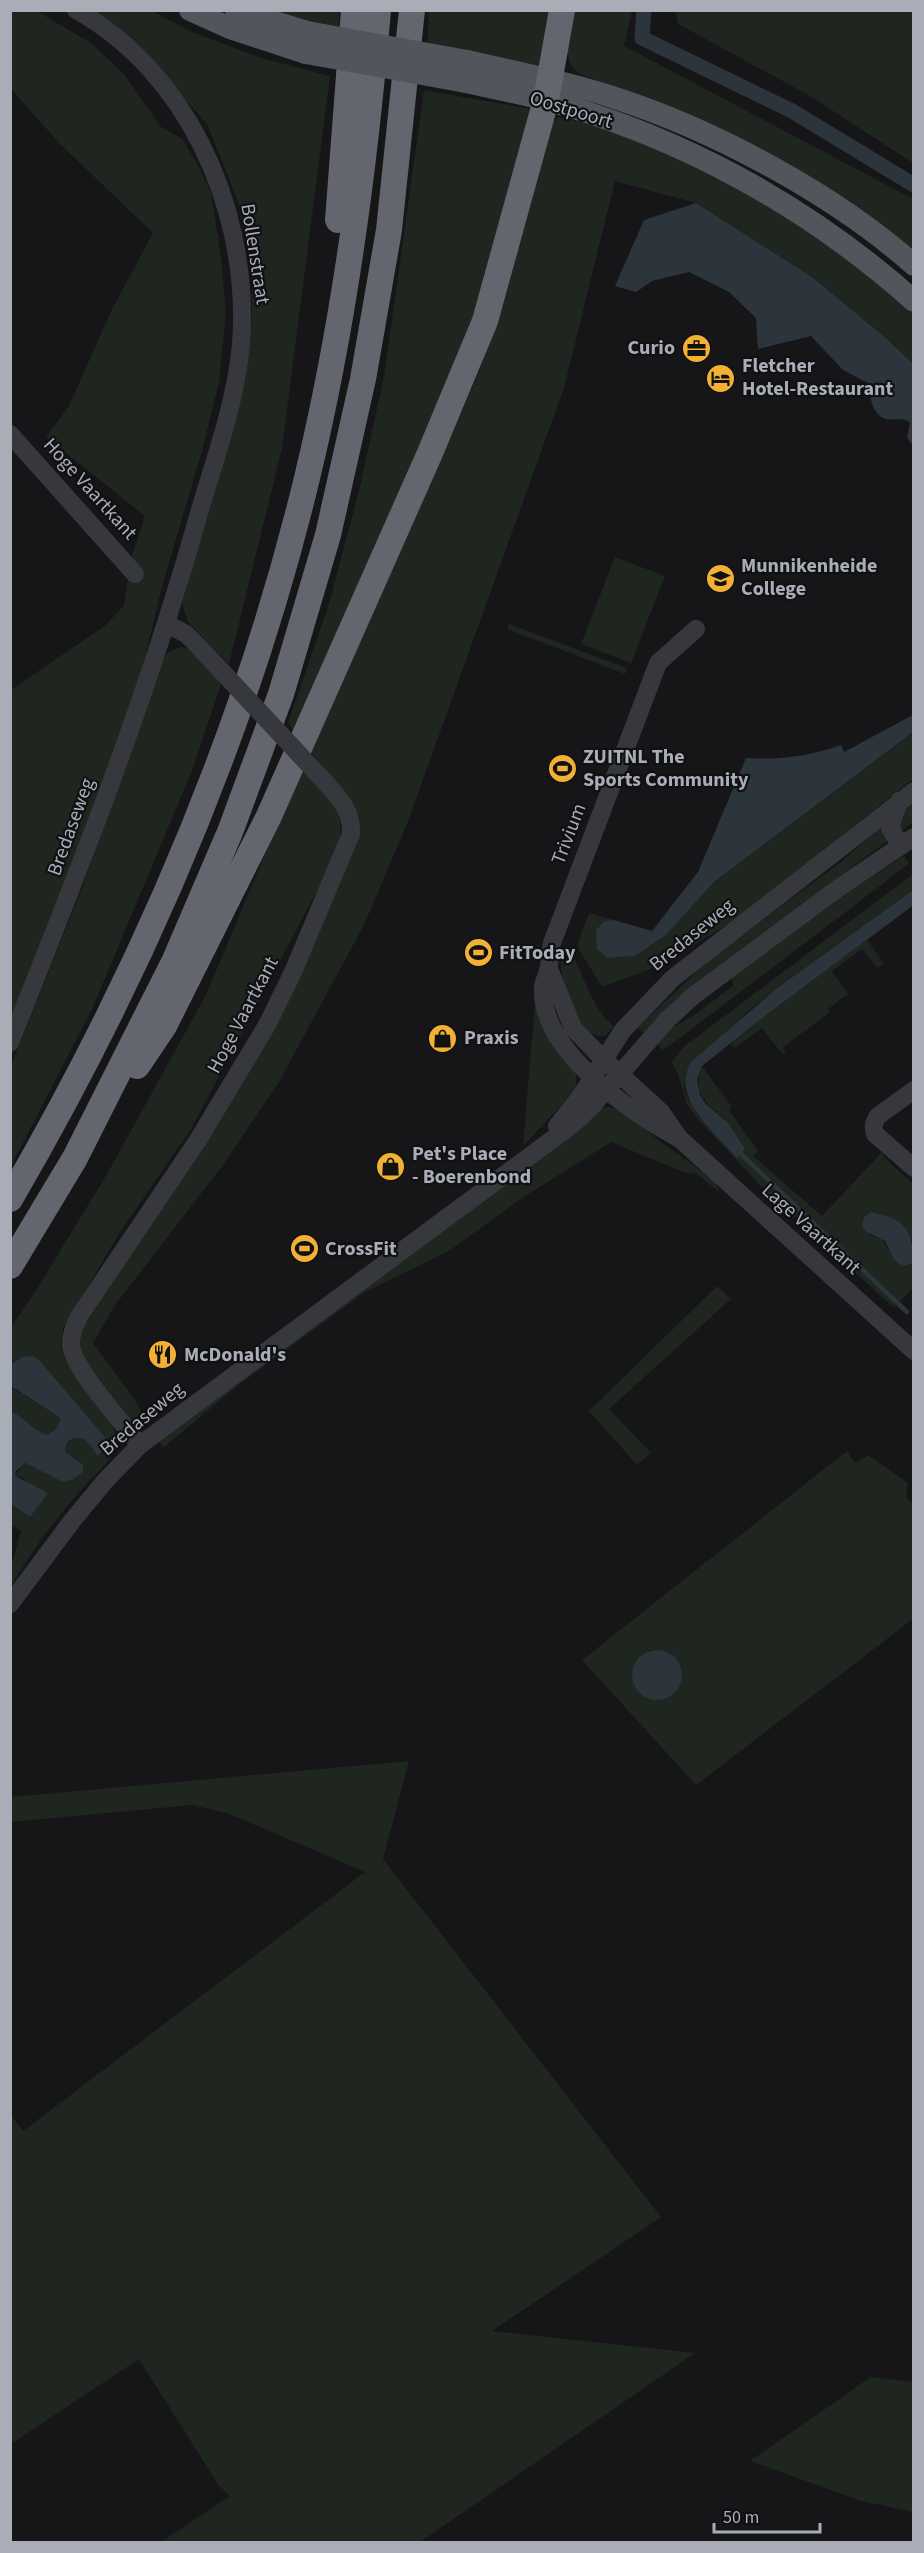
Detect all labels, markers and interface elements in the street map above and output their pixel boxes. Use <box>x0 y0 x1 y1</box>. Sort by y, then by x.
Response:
street label: Oostpoort <box>526 84 616 136</box>
street label: Bollenstraat <box>233 202 277 307</box>
office icon: Curio <box>680 332 712 364</box>
place label: Curio <box>628 334 675 362</box>
place label: Fletcher Hotel-Restaurant <box>742 352 893 403</box>
hotel icon: Fletcher Hotel-Restaurant <box>705 362 737 394</box>
street label: Hoge Vaartkant <box>36 432 144 546</box>
place label: Munnikenheide College <box>741 552 877 603</box>
school or university icon: Munnikenheide College <box>704 562 736 594</box>
place label: ZUITNL The Sports Community <box>583 743 749 794</box>
sports icon: ZUITNL The Sports Community <box>546 753 578 785</box>
street label: Bredaseweg <box>40 774 102 880</box>
street label: Trivium <box>545 799 593 869</box>
street label: Bredaseweg <box>644 892 740 978</box>
sports icon: FitToday <box>462 937 494 969</box>
place label: FitToday <box>499 939 576 967</box>
street label: Hoge Vaartkant <box>200 951 286 1078</box>
shop icon: Praxis <box>427 1022 459 1054</box>
place label: Praxis <box>464 1024 519 1052</box>
place label: Pet's Place - Boerenbond <box>412 1140 531 1191</box>
shop icon: Pet's Place - Boerenbond <box>375 1150 407 1182</box>
street label: Lage Vaartkant <box>755 1177 867 1281</box>
sports icon: CrossFit <box>288 1233 320 1265</box>
place label: CrossFit <box>325 1235 397 1263</box>
restaurant icon: McDonald's <box>147 1339 179 1371</box>
place label: McDonald's <box>184 1341 286 1369</box>
street label: Bredaseweg <box>94 1375 190 1463</box>
scale bar <box>714 2496 820 2534</box>
text: 50 m <box>723 2505 759 2530</box>

